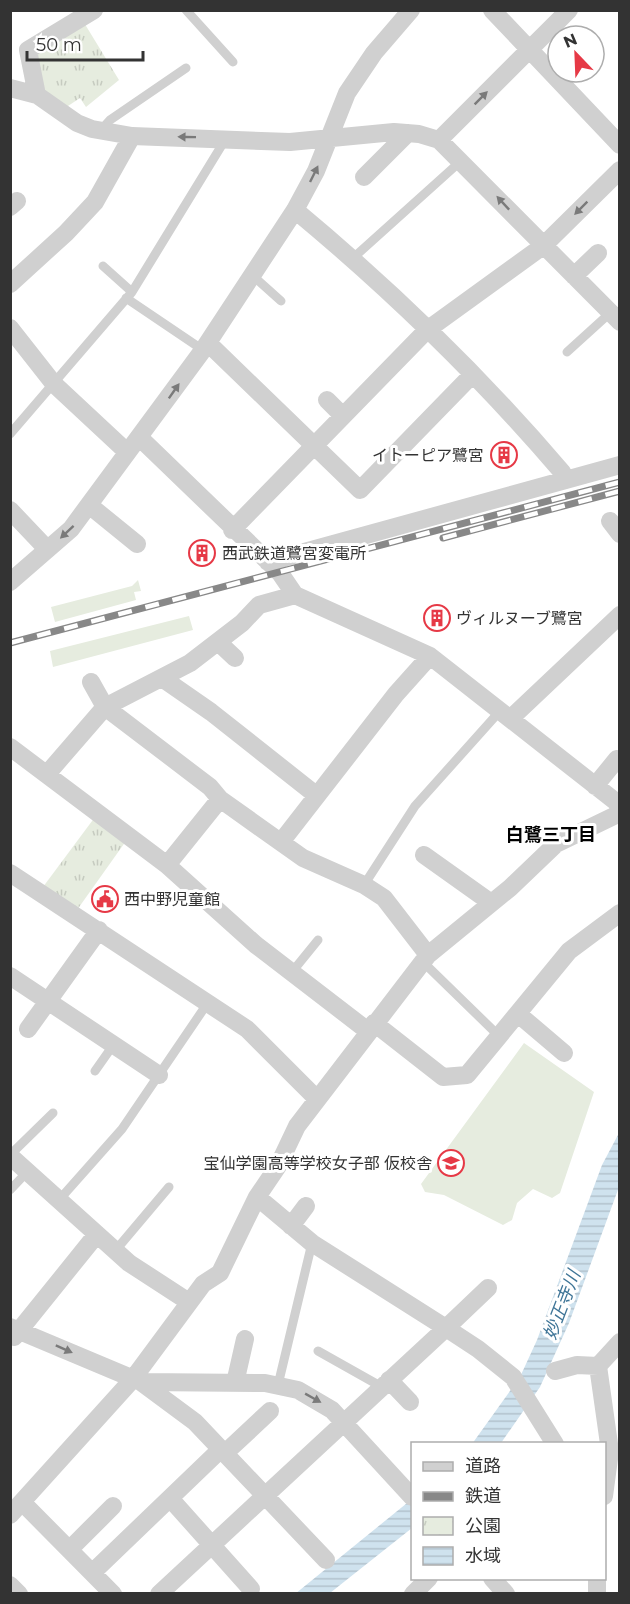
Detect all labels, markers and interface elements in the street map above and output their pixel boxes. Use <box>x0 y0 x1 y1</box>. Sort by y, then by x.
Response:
scale bar <box>27 24 142 62</box>
north arrow <box>546 24 606 84</box>
text: N <box>561 29 580 52</box>
text: 50 m <box>36 34 82 56</box>
one-way arrow <box>474 92 488 106</box>
one-way arrow <box>177 132 196 142</box>
one-way arrow <box>309 166 318 183</box>
one-way arrow <box>496 196 510 210</box>
one-way arrow <box>574 200 588 215</box>
one-way arrow <box>168 383 180 399</box>
building icon: イトーピア鷺宮 <box>489 440 519 470</box>
place label: イトーピア鷺宮 <box>372 446 484 465</box>
one-way arrow <box>59 525 74 539</box>
building icon: 西武鉄道鷺宮変電所 <box>187 538 217 568</box>
place label: 西武鉄道鷺宮変電所 <box>222 544 366 563</box>
building icon: ヴィルヌーブ鷺宮 <box>422 603 452 633</box>
place label: ヴィルヌーブ鷺宮 <box>456 609 583 628</box>
district label: 白鷺三丁目 <box>506 824 596 846</box>
public building icon: 西中野児童館 <box>90 884 120 914</box>
place label: 西中野児童館 <box>124 890 220 909</box>
school or university icon: 宝仙学園高等学校女子部 仮校舎 <box>436 1148 466 1178</box>
place label: 宝仙学園高等学校女子部 仮校舎 <box>204 1154 432 1173</box>
water label: 妙正寺川 <box>539 1266 586 1343</box>
one-way arrow <box>56 1345 73 1354</box>
one-way arrow <box>305 1393 322 1403</box>
legend <box>411 1442 606 1580</box>
text: 道路 <box>465 1455 501 1477</box>
text: 鉄道 <box>465 1485 501 1507</box>
text: 公園 <box>465 1515 501 1537</box>
text: 水域 <box>465 1545 501 1567</box>

